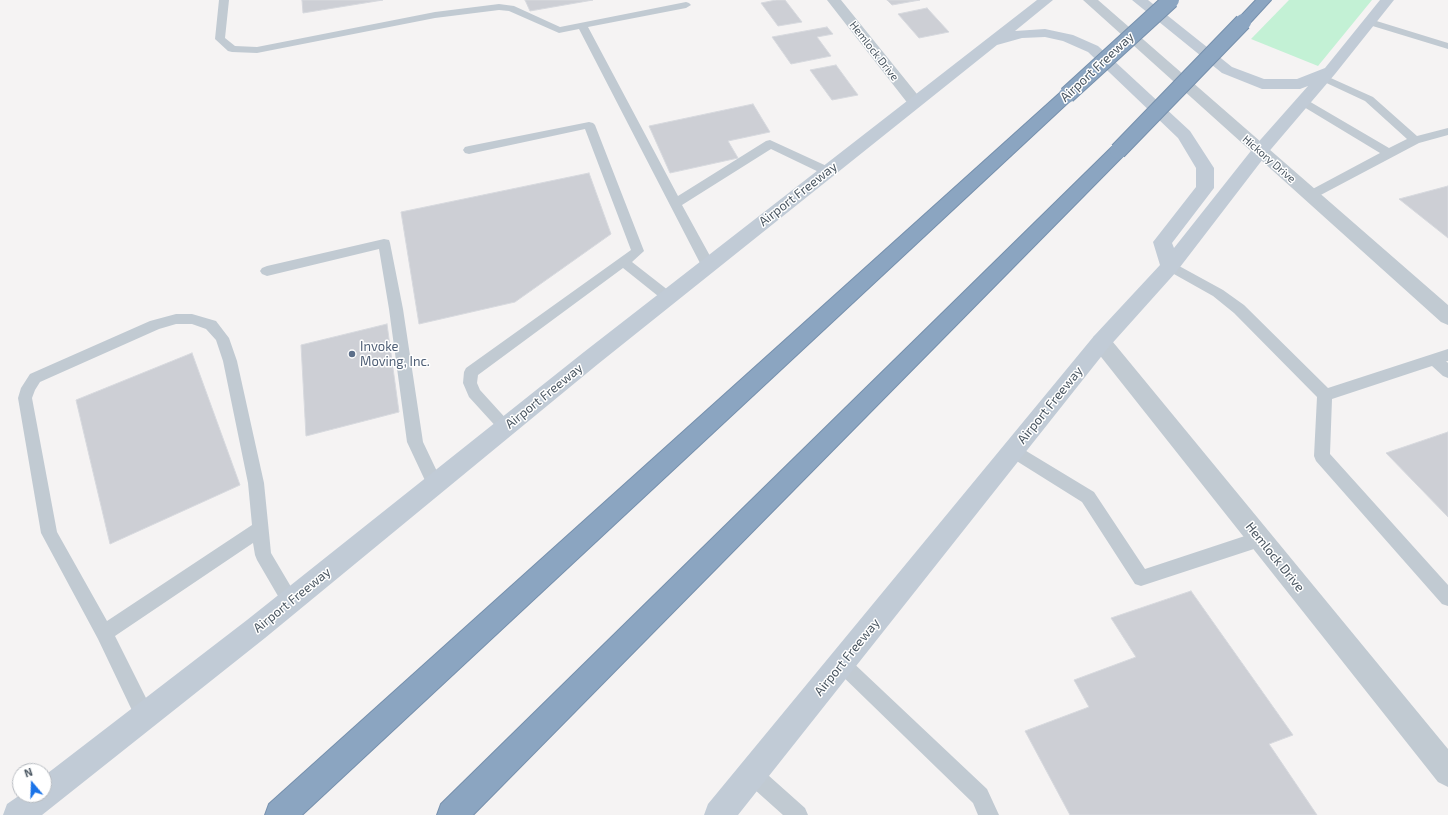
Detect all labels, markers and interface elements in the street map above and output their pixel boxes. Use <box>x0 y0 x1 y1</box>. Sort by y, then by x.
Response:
street label: Hemlock Drive <box>847 19 901 83</box>
street label: Airport Freeway <box>1057 29 1137 105</box>
street label: Hickory Drive <box>1240 132 1298 186</box>
street label: Airport Freeway <box>756 159 840 229</box>
place label: Invoke Moving, Inc. <box>360 339 430 370</box>
marker: Invoke Moving, Inc. <box>347 349 357 359</box>
street label: Airport Freeway <box>502 360 586 432</box>
street label: Airport Freeway <box>1014 363 1086 447</box>
street label: Hemlock Drive <box>1242 519 1308 595</box>
street label: Airport Freeway <box>250 564 334 636</box>
street label: Airport Freeway <box>811 615 883 699</box>
north arrow <box>12 763 52 803</box>
text: N <box>22 765 34 780</box>

